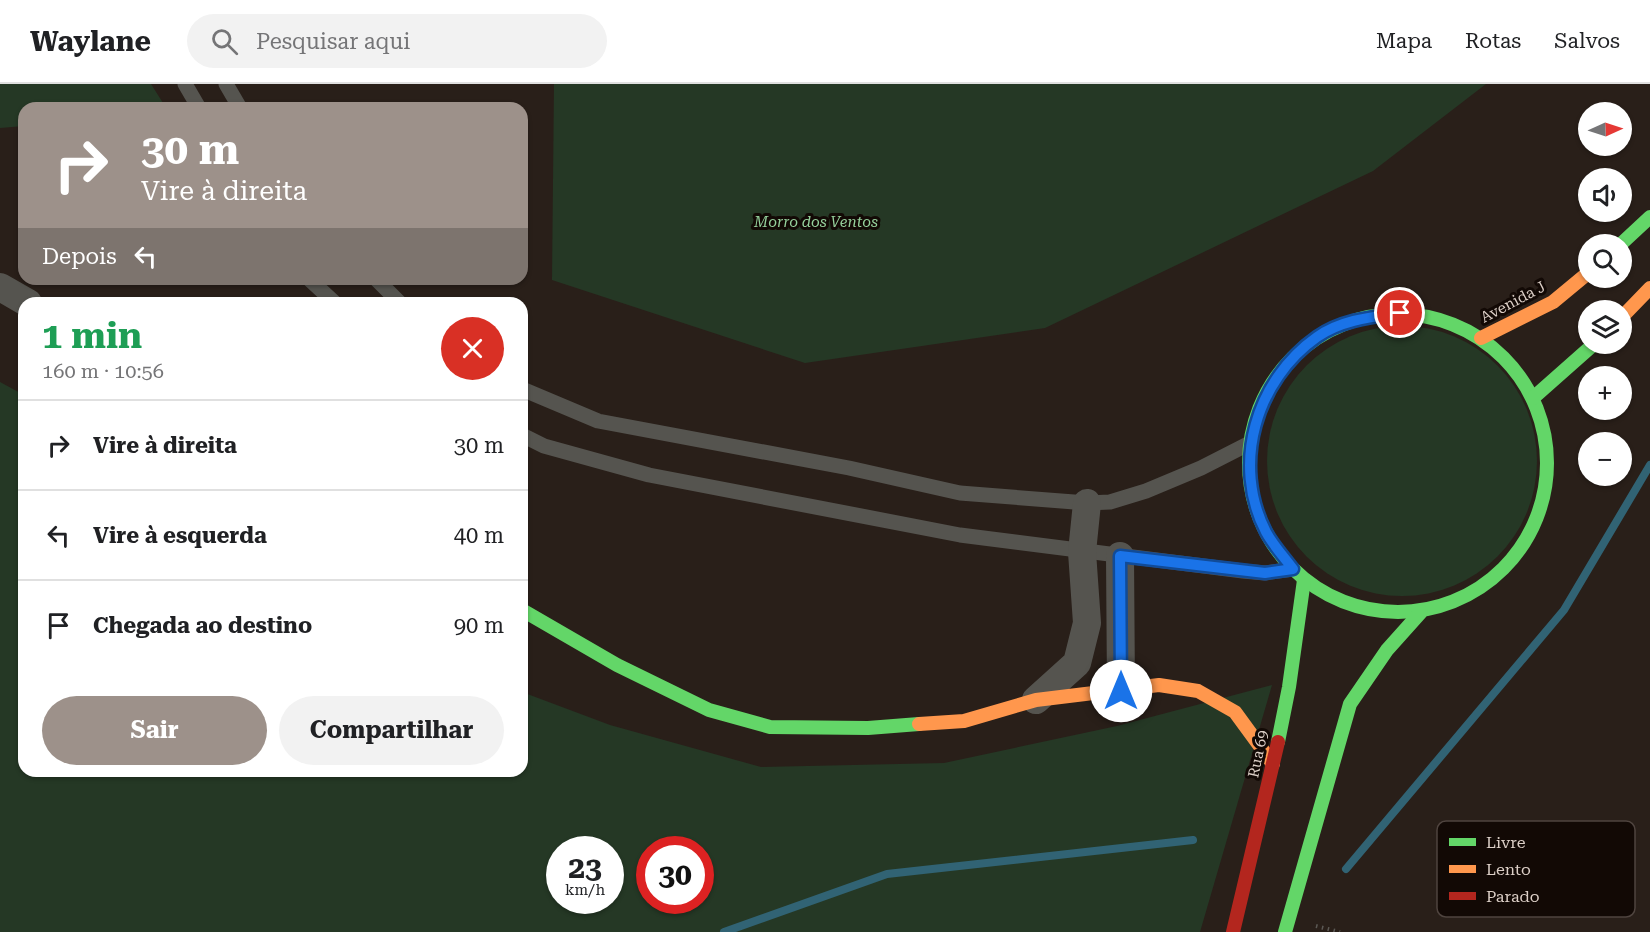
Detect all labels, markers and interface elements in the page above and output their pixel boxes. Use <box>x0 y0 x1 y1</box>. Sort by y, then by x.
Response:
search box <box>187 14 607 68</box>
text: Waylane <box>30 25 151 58</box>
icon: search <box>208 25 241 58</box>
text: Pesquisar aqui <box>256 29 410 54</box>
text: Mapa <box>1376 29 1432 53</box>
text: Rotas <box>1465 29 1521 53</box>
text: Salvos <box>1554 29 1620 53</box>
north arrow <box>1578 102 1632 156</box>
map controls <box>1578 102 1632 486</box>
text: 30 m <box>141 125 239 174</box>
icon: right <box>42 126 120 204</box>
button: sound <box>1578 168 1632 222</box>
text: Vire à direita <box>141 175 307 207</box>
park label: Morro dos Ventos <box>753 213 878 231</box>
button: search <box>1578 234 1632 288</box>
icon: left <box>129 240 162 273</box>
text: Depois <box>42 244 117 269</box>
street label: Avenida J <box>1477 277 1549 327</box>
pin <box>1374 287 1425 338</box>
icon: arrive <box>1383 296 1416 329</box>
button: layers <box>1578 300 1632 354</box>
text: 1 min <box>42 315 142 357</box>
button: close <box>441 317 504 380</box>
text: 160 m · 10:56 <box>42 359 164 383</box>
button: + <box>1578 366 1632 420</box>
icon: right <box>42 429 75 462</box>
button: − <box>1578 432 1632 486</box>
text: Vire à direita <box>93 433 237 458</box>
text: 30 m <box>454 433 504 458</box>
icon: left <box>42 519 75 552</box>
text: Vire à esquerda <box>93 523 267 548</box>
text: 40 m <box>454 523 504 548</box>
icon: arrive <box>42 609 75 642</box>
text: Chegada ao destino <box>93 613 312 638</box>
text: 90 m <box>454 613 504 638</box>
position arrow <box>1089 659 1153 723</box>
button: Sair <box>42 696 267 765</box>
button: Compartilhar <box>279 696 504 765</box>
street label: Rua 69 <box>1244 729 1272 779</box>
legend <box>1437 821 1635 917</box>
text: Livre <box>1486 833 1526 852</box>
speed limit sign: 30 <box>636 836 714 914</box>
text: 23 <box>568 850 602 885</box>
text: Lento <box>1486 860 1531 879</box>
text: km/h <box>565 881 605 899</box>
text: Parado <box>1486 887 1540 906</box>

